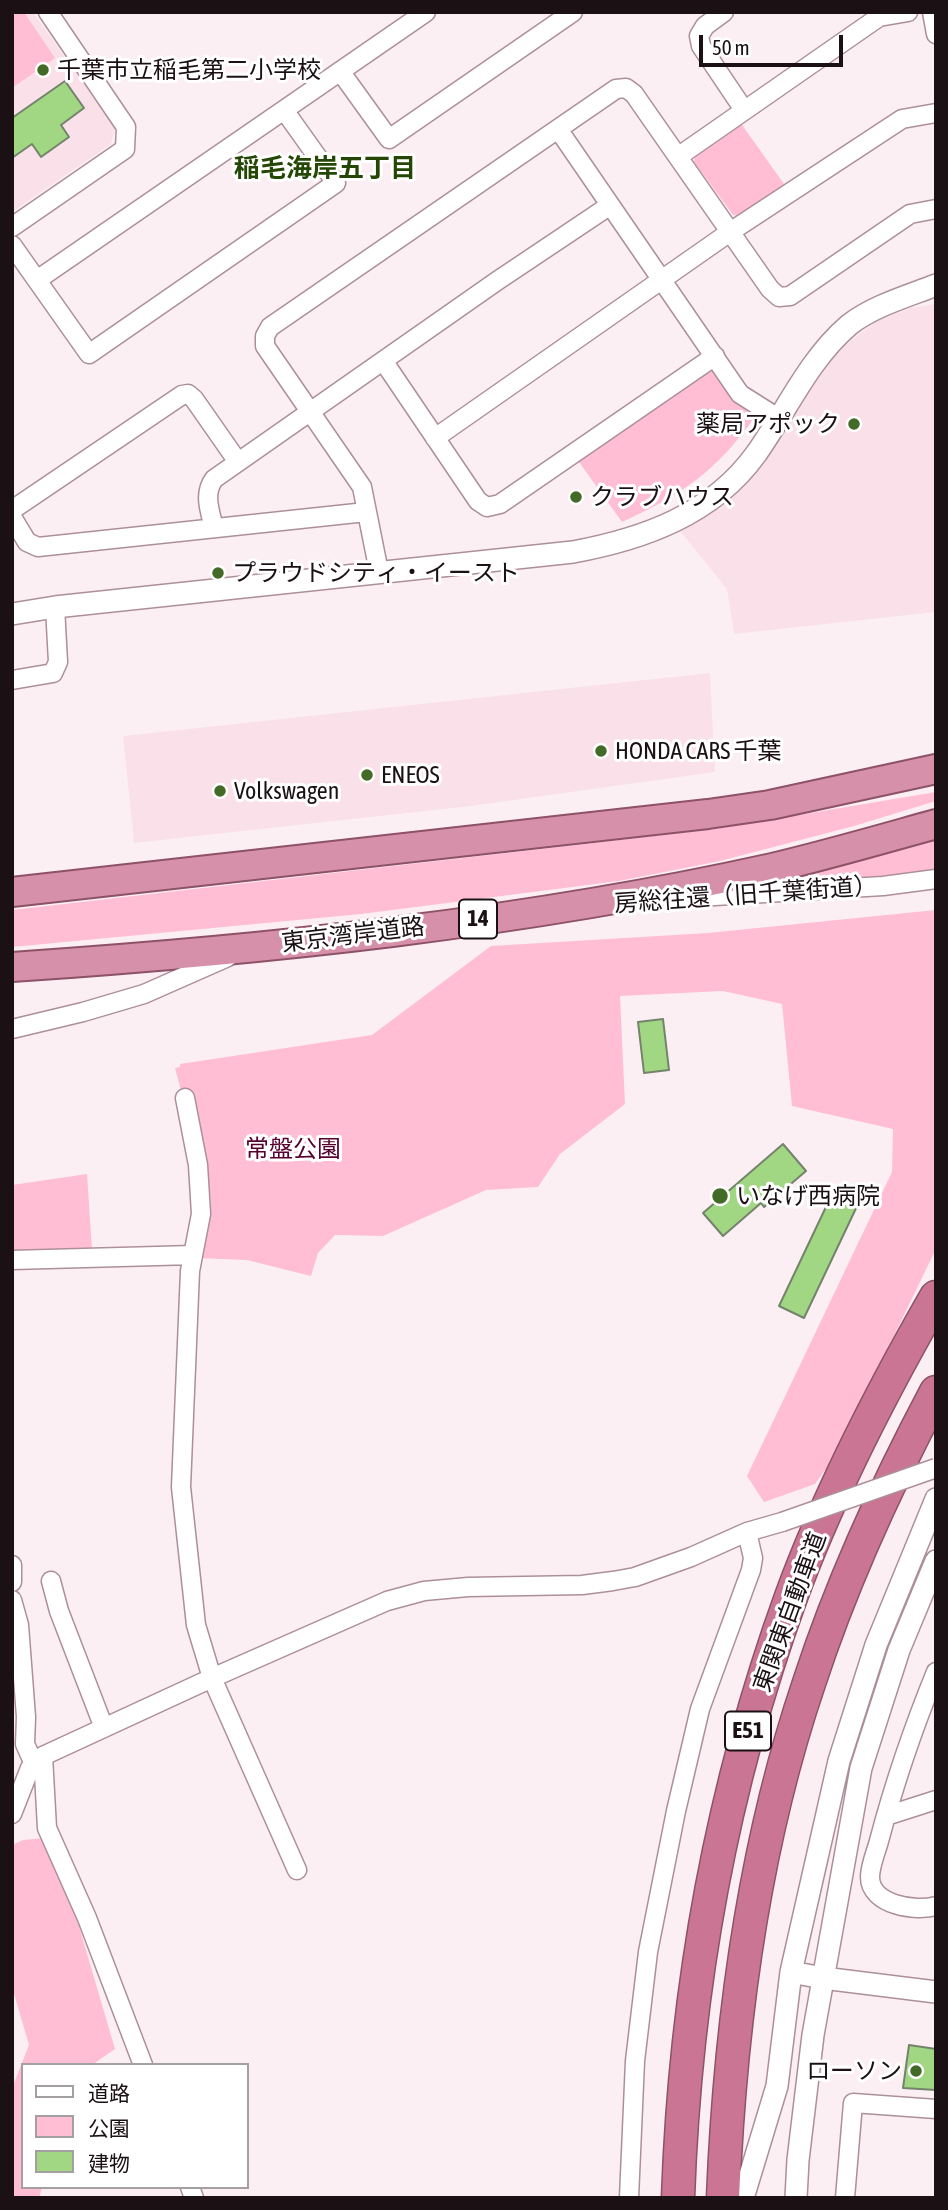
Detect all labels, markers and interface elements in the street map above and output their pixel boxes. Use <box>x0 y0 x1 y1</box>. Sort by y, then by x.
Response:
scale bar <box>703 21 846 65</box>
text: 50 m <box>712 35 750 59</box>
place label: 千葉市立稲毛第二小学校 <box>57 56 321 84</box>
marker: 千葉市立稲毛第二小学校 <box>35 62 51 78</box>
district label: 稲毛海岸五丁目 <box>234 153 416 185</box>
place label: 薬局アポック <box>696 410 840 438</box>
marker: 薬局アポック <box>846 416 862 432</box>
place label: クラブハウス <box>590 483 734 511</box>
marker: クラブハウス <box>568 489 584 505</box>
place label: プラウドシティ・イースト <box>232 559 520 587</box>
marker: プラウドシティ・イースト <box>210 565 226 581</box>
place label: HONDA CARS 千葉 <box>615 737 782 765</box>
marker: HONDA CARS 千葉 <box>593 743 609 759</box>
place label: ENEOS <box>381 761 440 789</box>
marker: ENEOS <box>359 767 375 783</box>
place label: Volkswagen <box>234 777 339 805</box>
marker: Volkswagen <box>212 783 228 799</box>
street label: 房総往還（旧千葉街道） <box>613 871 879 919</box>
road number: 14 <box>459 900 497 938</box>
street label: 東京湾岸道路 <box>280 912 426 958</box>
park label: 常盤公園 <box>245 1135 341 1163</box>
place label: いなげ西病院 <box>736 1182 880 1210</box>
marker: いなげ西病院 <box>710 1186 730 1206</box>
street label: 東関東自動車道 <box>748 1528 832 1696</box>
road number: E51 <box>725 1712 771 1750</box>
place label: ローソン <box>806 2057 902 2085</box>
legend <box>21 2063 248 2189</box>
marker: ローソン <box>908 2063 924 2079</box>
text: 道路 <box>88 2081 130 2105</box>
text: 公園 <box>88 2116 130 2140</box>
text: 建物 <box>88 2151 130 2175</box>

